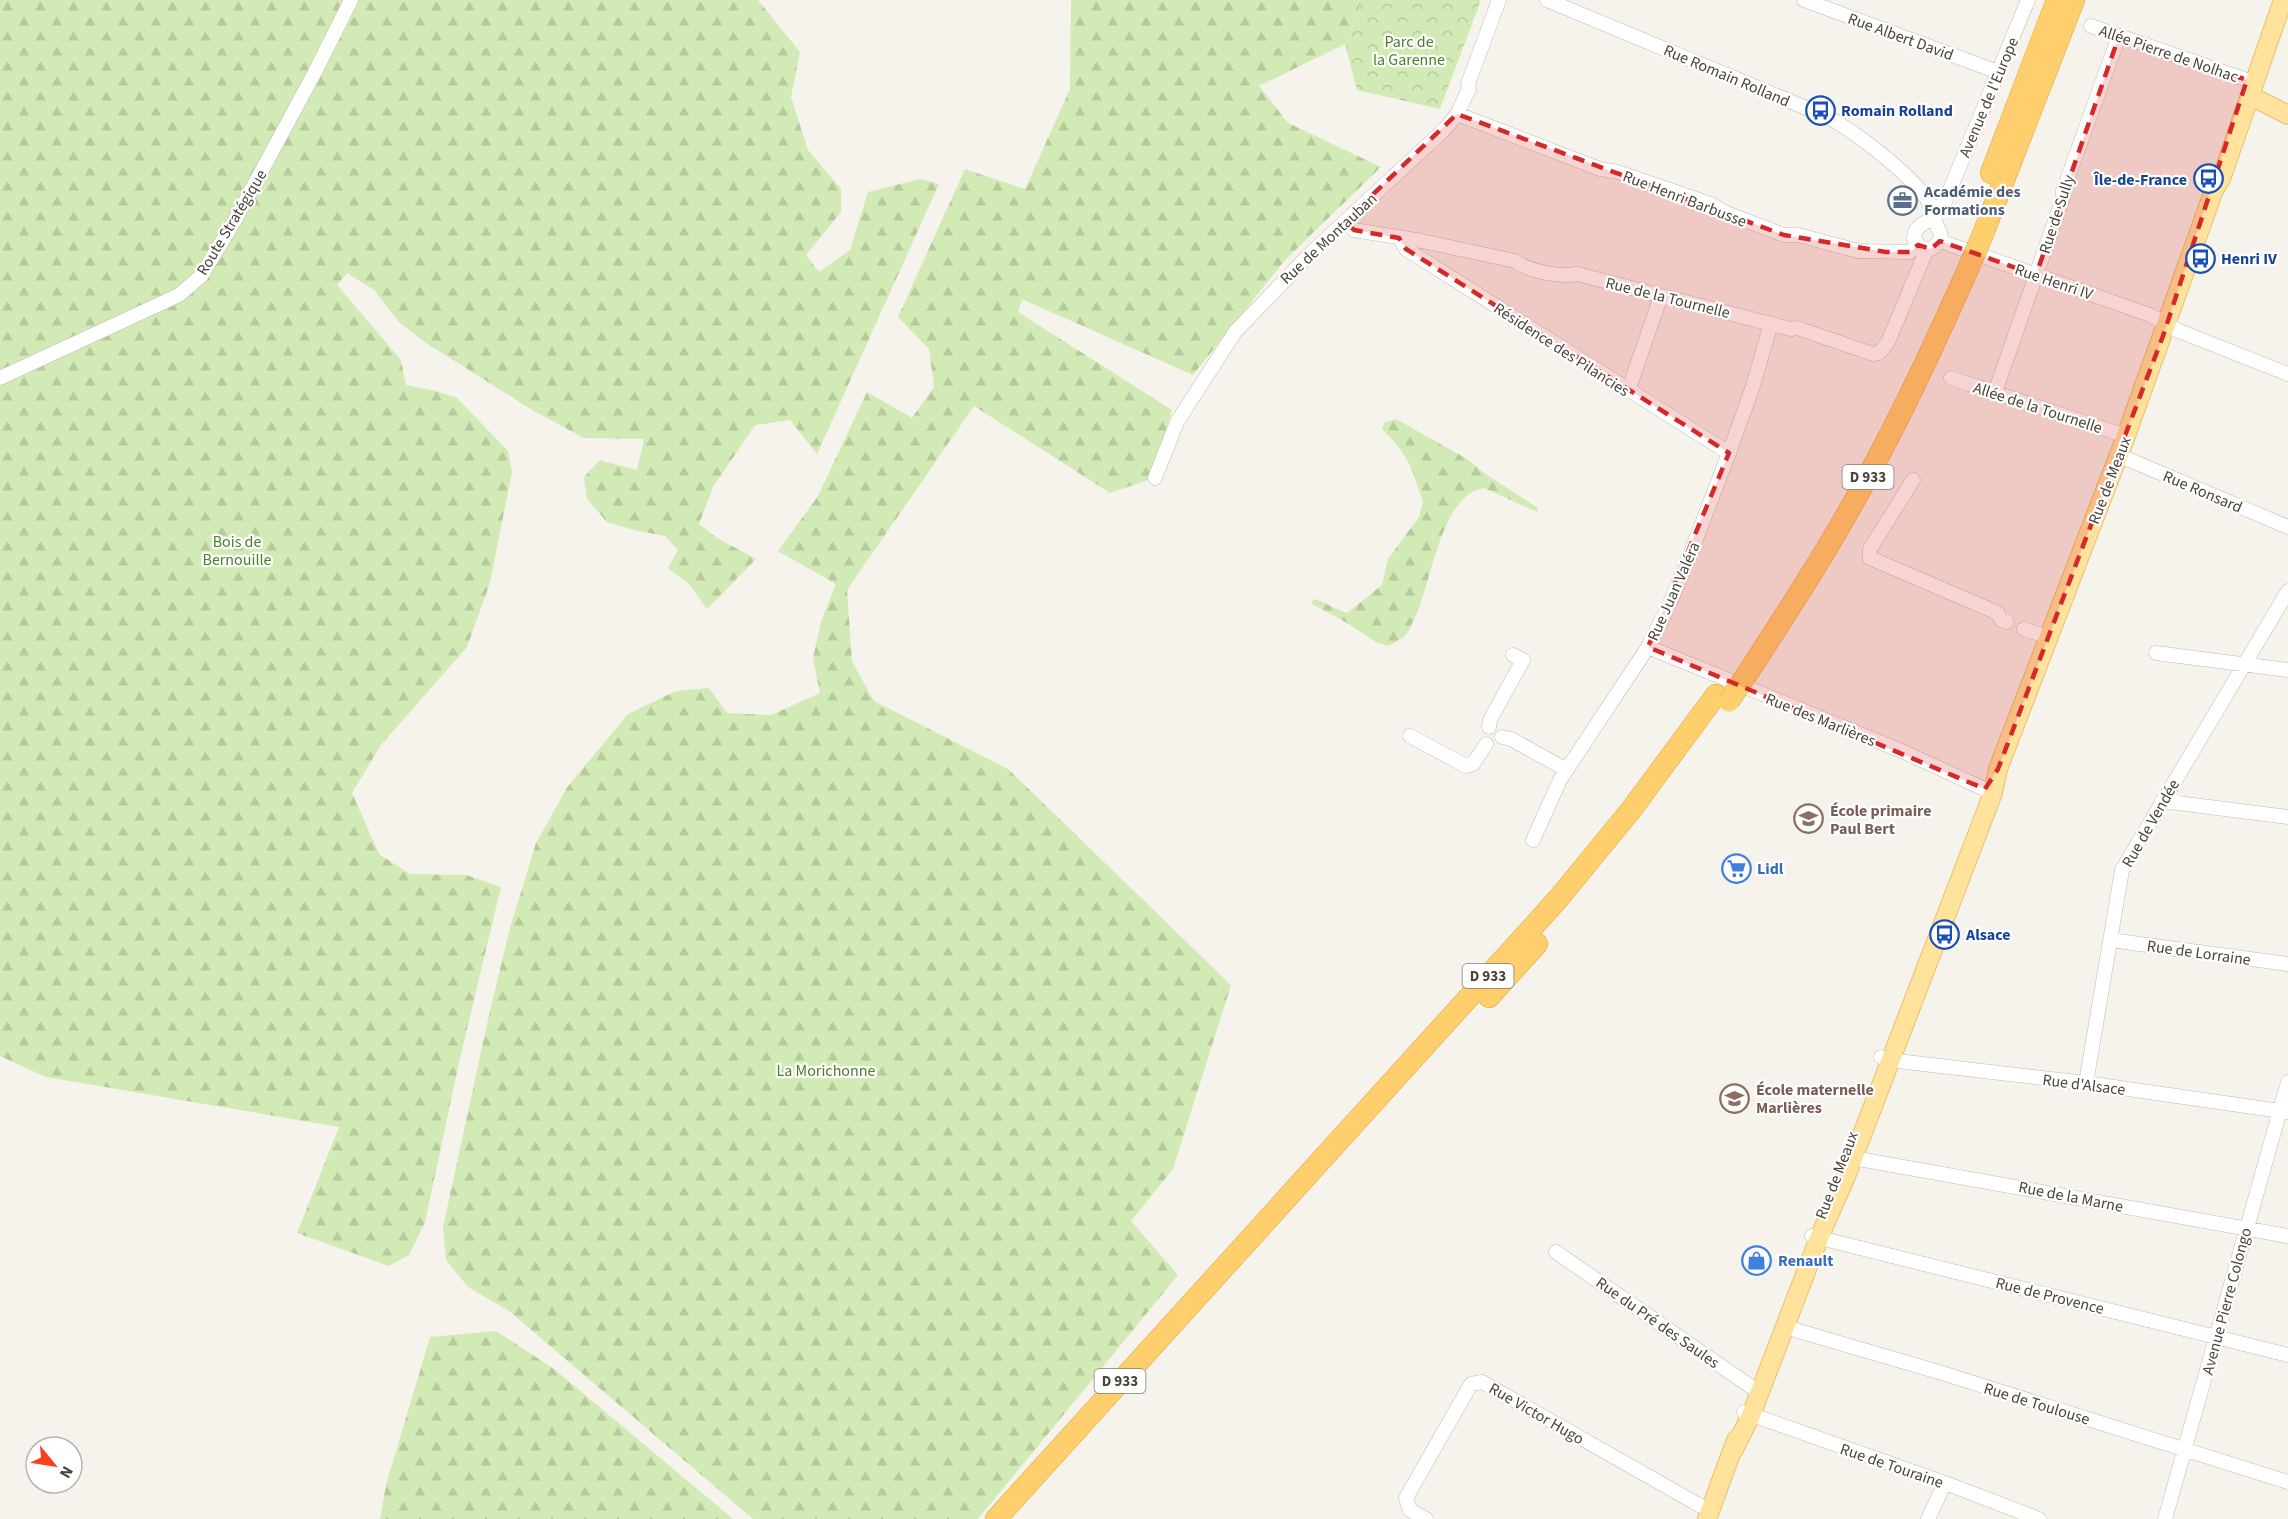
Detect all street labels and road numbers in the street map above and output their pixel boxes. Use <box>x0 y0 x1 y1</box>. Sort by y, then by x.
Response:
street label: Rue Albert David <box>1845 8 1957 66</box>
street label: Allée Pierre de Nolhac <box>2096 20 2241 88</box>
street label: Avenue de l'Europe <box>1954 34 2024 161</box>
street label: Rue Romain Rolland <box>1660 39 1793 112</box>
street label: Route Stratégique <box>192 165 272 279</box>
street label: Rue Henri Barbusse <box>1620 165 1750 233</box>
street label: Rue de Sully <box>2034 171 2080 257</box>
street label: Rue de Montauban <box>1275 188 1382 290</box>
street label: Rue Henri IV <box>2012 258 2096 306</box>
street label: Rue de la Tournelle <box>1603 272 1732 324</box>
street label: Résidence des Pilancies <box>1489 298 1634 402</box>
street label: Allée de la Tournelle <box>1970 377 2105 439</box>
street label: Rue de Meaux <box>2083 433 2137 527</box>
road number: D 933 <box>1842 465 1894 489</box>
street label: Rue Ronsard <box>2159 465 2246 519</box>
street label: Rue Juan Valéra <box>1642 538 1706 645</box>
street label: Rue des Marlières <box>1762 688 1879 752</box>
street label: Rue de Vendée <box>2117 775 2185 872</box>
street label: Rue de Lorraine <box>2146 935 2252 971</box>
road number: D 933 <box>1462 964 1514 988</box>
street label: Rue d'Alsace <box>2041 1069 2127 1101</box>
street label: Rue de Meaux <box>1810 1128 1864 1222</box>
street label: Rue de la Marne <box>2017 1176 2125 1218</box>
street label: Avenue Pierre Colongo <box>2197 1225 2257 1377</box>
street label: Rue du Pré des Saules <box>1591 1272 1724 1374</box>
street label: Rue de Provence <box>1993 1272 2106 1320</box>
road number: D 933 <box>1094 1369 1146 1393</box>
street label: Rue de Toulouse <box>1981 1377 2093 1431</box>
street label: Rue Victor Hugo <box>1485 1378 1588 1450</box>
street label: Rue de Touraine <box>1837 1438 1946 1494</box>

